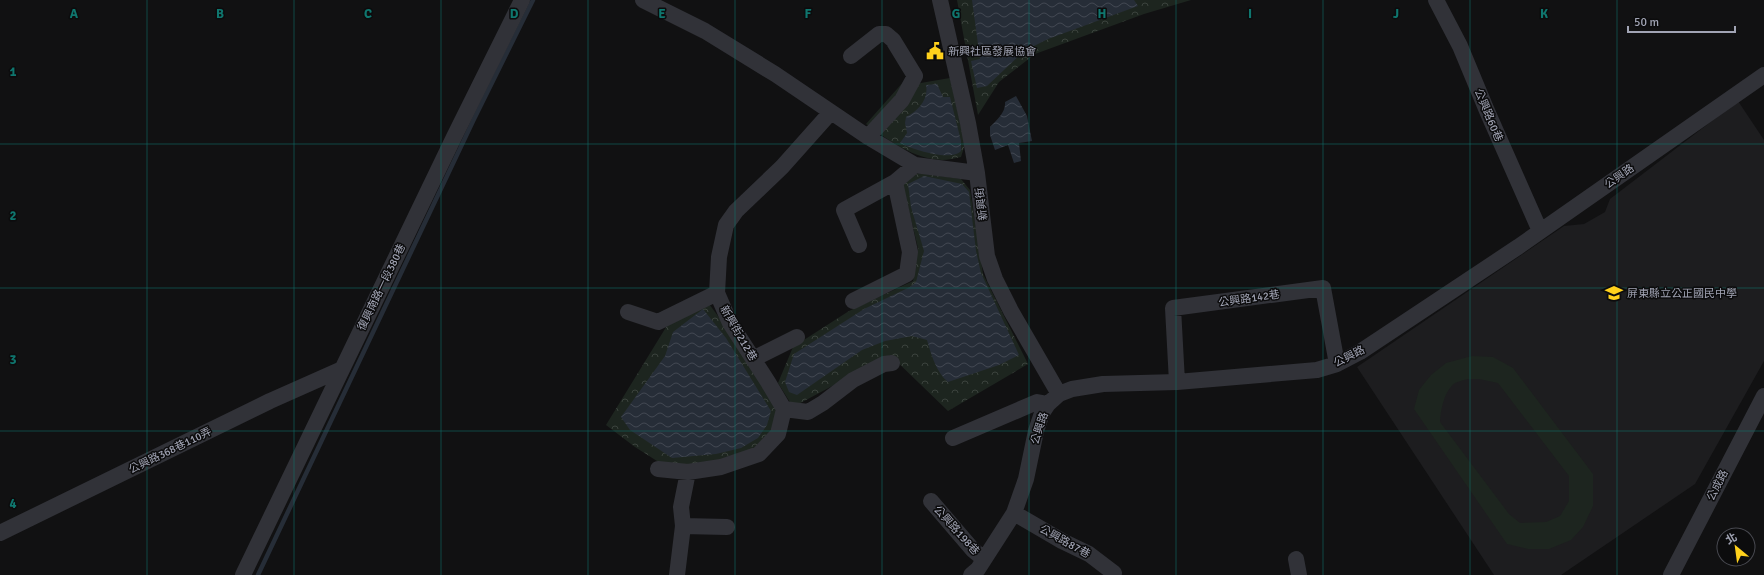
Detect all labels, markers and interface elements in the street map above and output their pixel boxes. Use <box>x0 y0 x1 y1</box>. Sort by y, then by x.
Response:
text: A <box>70 6 79 22</box>
text: B <box>216 6 224 22</box>
text: C <box>364 6 372 22</box>
text: D <box>510 6 519 22</box>
text: E <box>658 6 666 22</box>
text: F <box>805 6 812 22</box>
text: G <box>952 6 960 22</box>
text: H <box>1098 6 1106 22</box>
text: I <box>1248 6 1252 22</box>
text: J <box>1393 6 1399 22</box>
text: K <box>1540 6 1548 22</box>
scale bar <box>1628 8 1735 34</box>
text: 50 m <box>1634 15 1659 30</box>
public building icon: 新興社區發展協會 <box>925 41 945 61</box>
place label: 新興社區發展協會 <box>948 45 1036 58</box>
text: 1 <box>9 64 17 80</box>
street label: 公興路60巷 <box>1472 87 1505 143</box>
street label: 公興路 <box>1602 162 1637 191</box>
street label: 新興街 <box>973 187 990 221</box>
text: 2 <box>9 208 17 224</box>
street label: 復興南路一段380巷 <box>355 242 408 333</box>
school or university icon: 屏東縣立公正國民中學 <box>1604 283 1624 303</box>
place label: 屏東縣立公正國民中學 <box>1627 287 1737 300</box>
street label: 公興路142巷 <box>1218 288 1281 309</box>
street label: 新興街212巷 <box>717 303 760 363</box>
street label: 公興路 <box>1332 343 1367 370</box>
text: 3 <box>9 352 17 368</box>
street label: 公興路 <box>1028 410 1051 446</box>
street label: 公興路368巷110弄 <box>127 425 214 476</box>
street label: 公成路 <box>1704 468 1731 503</box>
text: 4 <box>9 496 17 512</box>
street label: 公興路198巷 <box>931 503 982 558</box>
street label: 公興路87巷 <box>1037 522 1092 561</box>
north arrow <box>1716 527 1756 567</box>
text: 北 <box>1723 530 1739 547</box>

